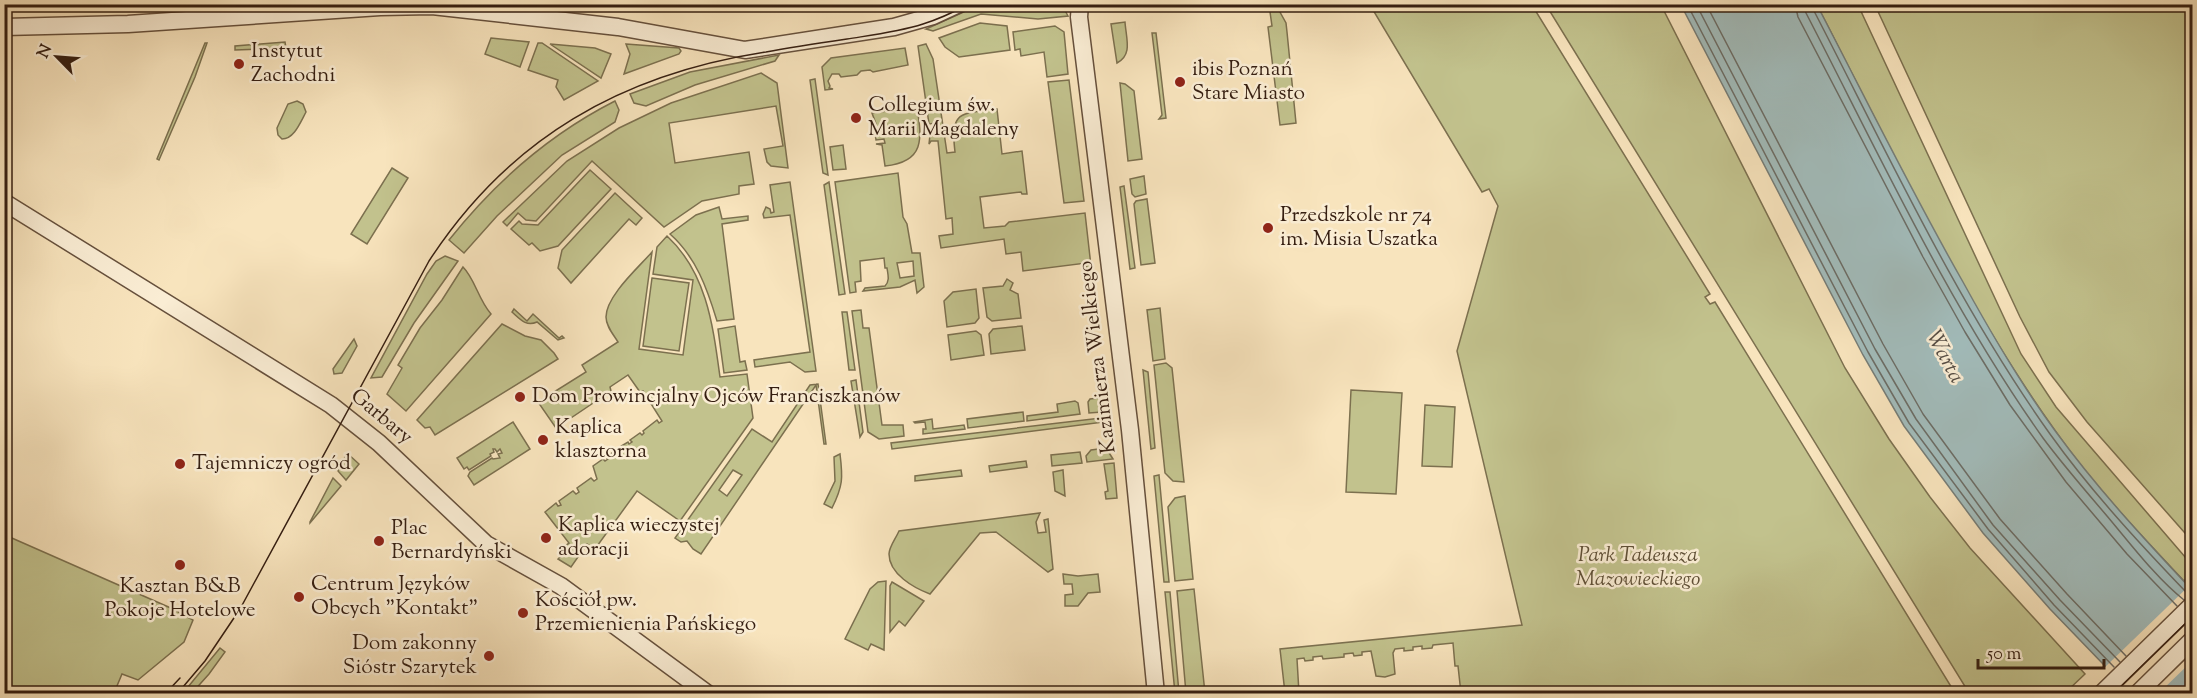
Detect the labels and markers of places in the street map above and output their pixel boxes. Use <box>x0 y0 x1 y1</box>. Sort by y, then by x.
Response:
place label: Instytut Zachodni <box>251 37 335 91</box>
place label: ibis Poznań Stare Miasto <box>1192 55 1305 109</box>
marker: Instytut Zachodni <box>232 57 246 71</box>
marker: ibis Poznań Stare Miasto <box>1173 75 1187 89</box>
place label: Collegium św. Marii Magdaleny <box>868 91 1020 145</box>
marker: Collegium św. Marii Magdaleny <box>849 111 863 125</box>
place label: Przedszkole nr 74 im. Misia Uszatka <box>1280 201 1438 255</box>
marker: Przedszkole nr 74 im. Misia Uszatka <box>1261 221 1275 235</box>
place label: Dom Prowincjalny Ojców Franciszkanów <box>532 382 901 412</box>
marker: Dom Prowincjalny Ojców Franciszkanów <box>513 390 527 404</box>
place label: Kaplica klasztorna <box>555 413 647 467</box>
marker: Kaplica klasztorna <box>536 433 550 447</box>
place label: Tajemniczy ogród <box>192 449 351 479</box>
marker: Tajemniczy ogród <box>173 457 187 471</box>
place label: Kaplica wieczystej adoracji <box>558 511 720 565</box>
place label: Plac Bernardyński <box>391 514 512 568</box>
marker: Kaplica wieczystej adoracji <box>539 531 553 545</box>
marker: Plac Bernardyński <box>372 534 386 548</box>
marker: Kasztan B&B Pokoje Hotelowe <box>173 558 187 572</box>
place label: Centrum Języków Obcych "Kontakt" <box>311 570 478 624</box>
place label: Kasztan B&B Pokoje Hotelowe <box>104 572 256 626</box>
place label: Kościół pw. Przemienienia Pańskiego <box>535 586 756 640</box>
marker: Centrum Języków Obcych "Kontakt" <box>292 590 306 604</box>
marker: Kościół pw. Przemienienia Pańskiego <box>516 606 530 620</box>
place label: Dom zakonny Sióstr Szarytek <box>343 629 478 683</box>
marker: Dom zakonny Sióstr Szarytek <box>482 649 496 663</box>

